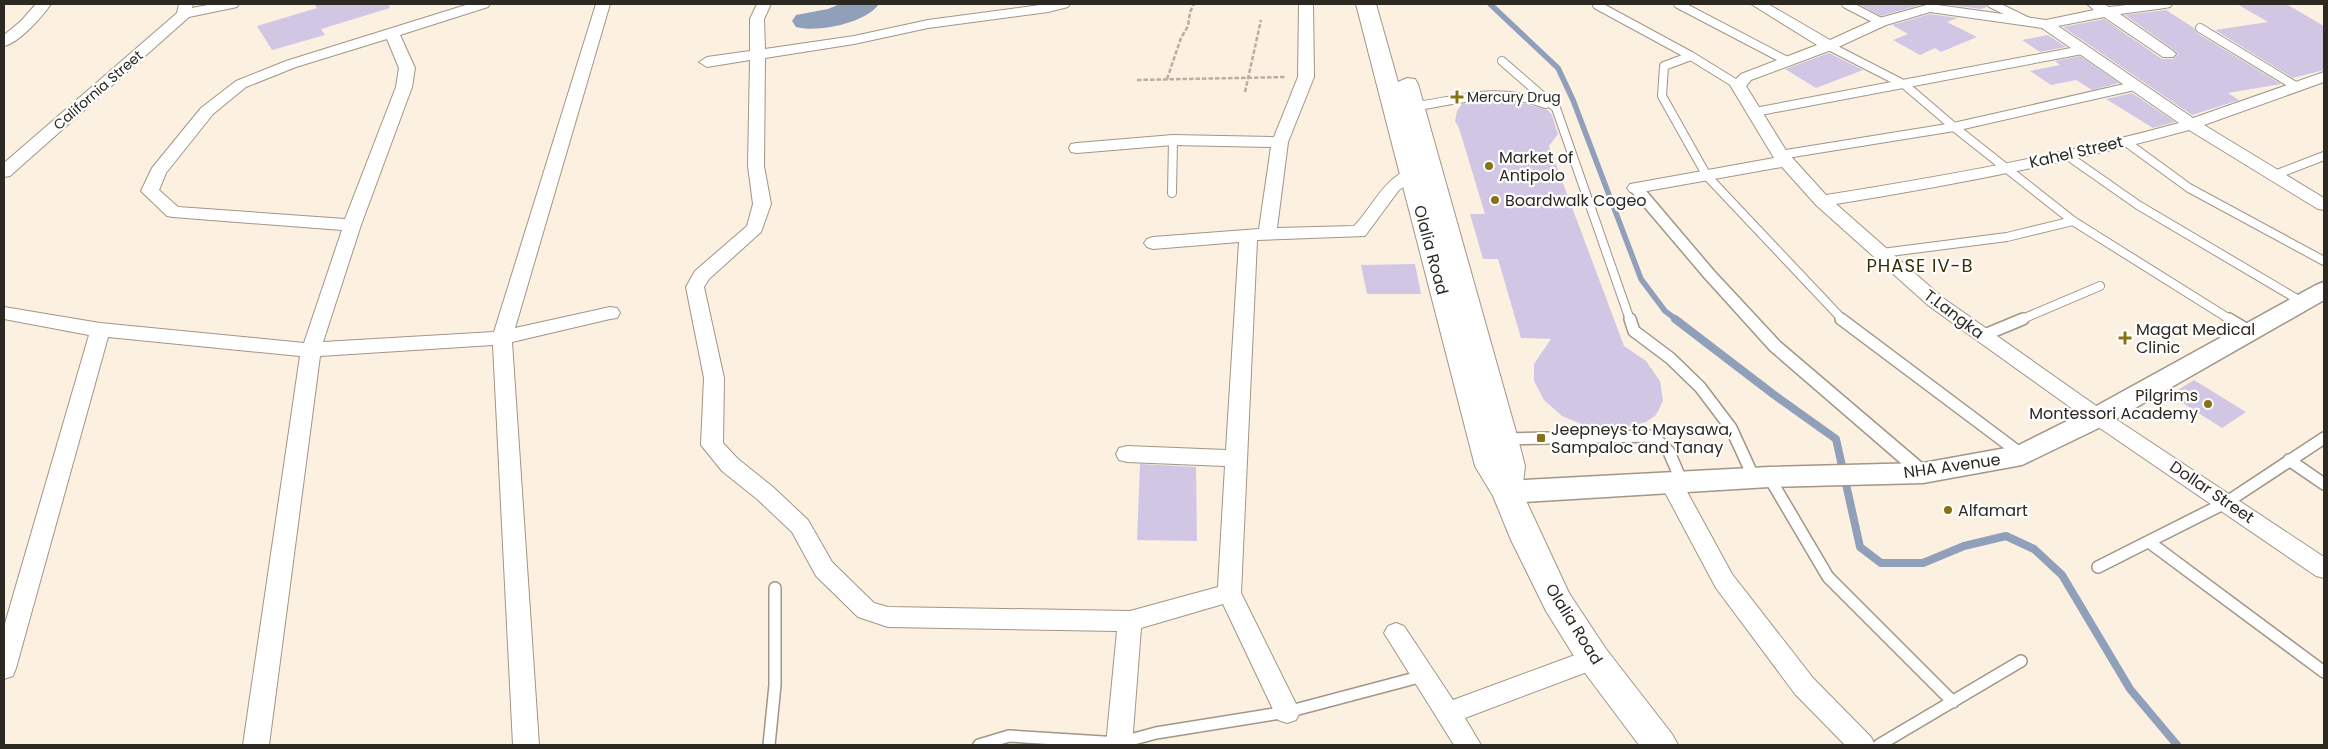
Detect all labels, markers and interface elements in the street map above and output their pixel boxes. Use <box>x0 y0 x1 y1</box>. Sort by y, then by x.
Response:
street label: California Street <box>49 46 147 134</box>
place label: Mercury Drug <box>1467 87 1561 107</box>
marker: Mercury Drug <box>1451 91 1463 103</box>
street label: Kahel Street <box>2027 130 2125 174</box>
place label: Market of Antipolo <box>1499 146 1573 187</box>
marker: Market of Antipolo <box>1483 160 1495 172</box>
place label: Boardwalk Cogeo <box>1505 189 1647 212</box>
marker: Boardwalk Cogeo <box>1489 194 1501 206</box>
street label: Olalia Road <box>1408 203 1454 297</box>
district label: PHASE IV-B <box>1866 253 1974 278</box>
street label: T.Langka <box>1919 284 1989 344</box>
place label: Magat Medical Clinic <box>2136 318 2255 359</box>
marker: Magat Medical Clinic <box>2118 331 2132 345</box>
place label: Pilgrims Montessori Academy <box>2029 384 2198 425</box>
marker: Pilgrims Montessori Academy <box>2202 398 2214 410</box>
place label: Jeepneys to Maysawa, Sampaloc and Tanay <box>1551 418 1732 459</box>
marker: Jeepneys to Maysawa, Sampaloc and Tanay <box>1535 432 1547 444</box>
street label: NHA Avenue <box>1902 448 2002 484</box>
street label: Dollar Street <box>2165 455 2259 529</box>
place label: Alfamart <box>1958 499 2028 522</box>
marker: Alfamart <box>1942 504 1954 516</box>
street label: Olalia Road <box>1540 579 1608 669</box>

